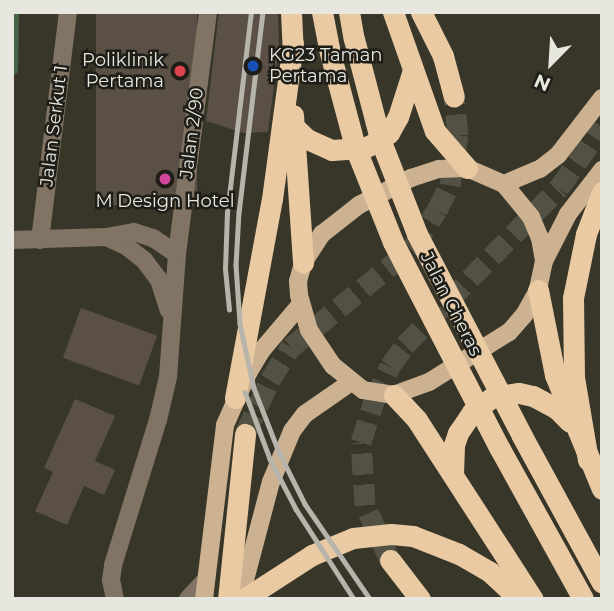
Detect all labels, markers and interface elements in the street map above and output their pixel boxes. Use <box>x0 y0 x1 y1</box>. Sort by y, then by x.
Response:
north arrow <box>516 28 586 98</box>
place label: KG23 Taman Pertama <box>269 45 382 88</box>
place label: Poliklinik Pertama <box>82 50 164 92</box>
marker: KG23 Taman Pertama <box>243 56 263 76</box>
marker: Poliklinik Pertama <box>170 61 190 81</box>
street label: Jalan Serkut 1 <box>36 64 72 188</box>
text: N <box>531 69 554 96</box>
street label: Jalan 2/90 <box>176 86 208 180</box>
marker: M Design Hotel <box>157 171 173 187</box>
place label: M Design Hotel <box>95 190 235 212</box>
street label: Jalan Cheras <box>416 248 486 360</box>

